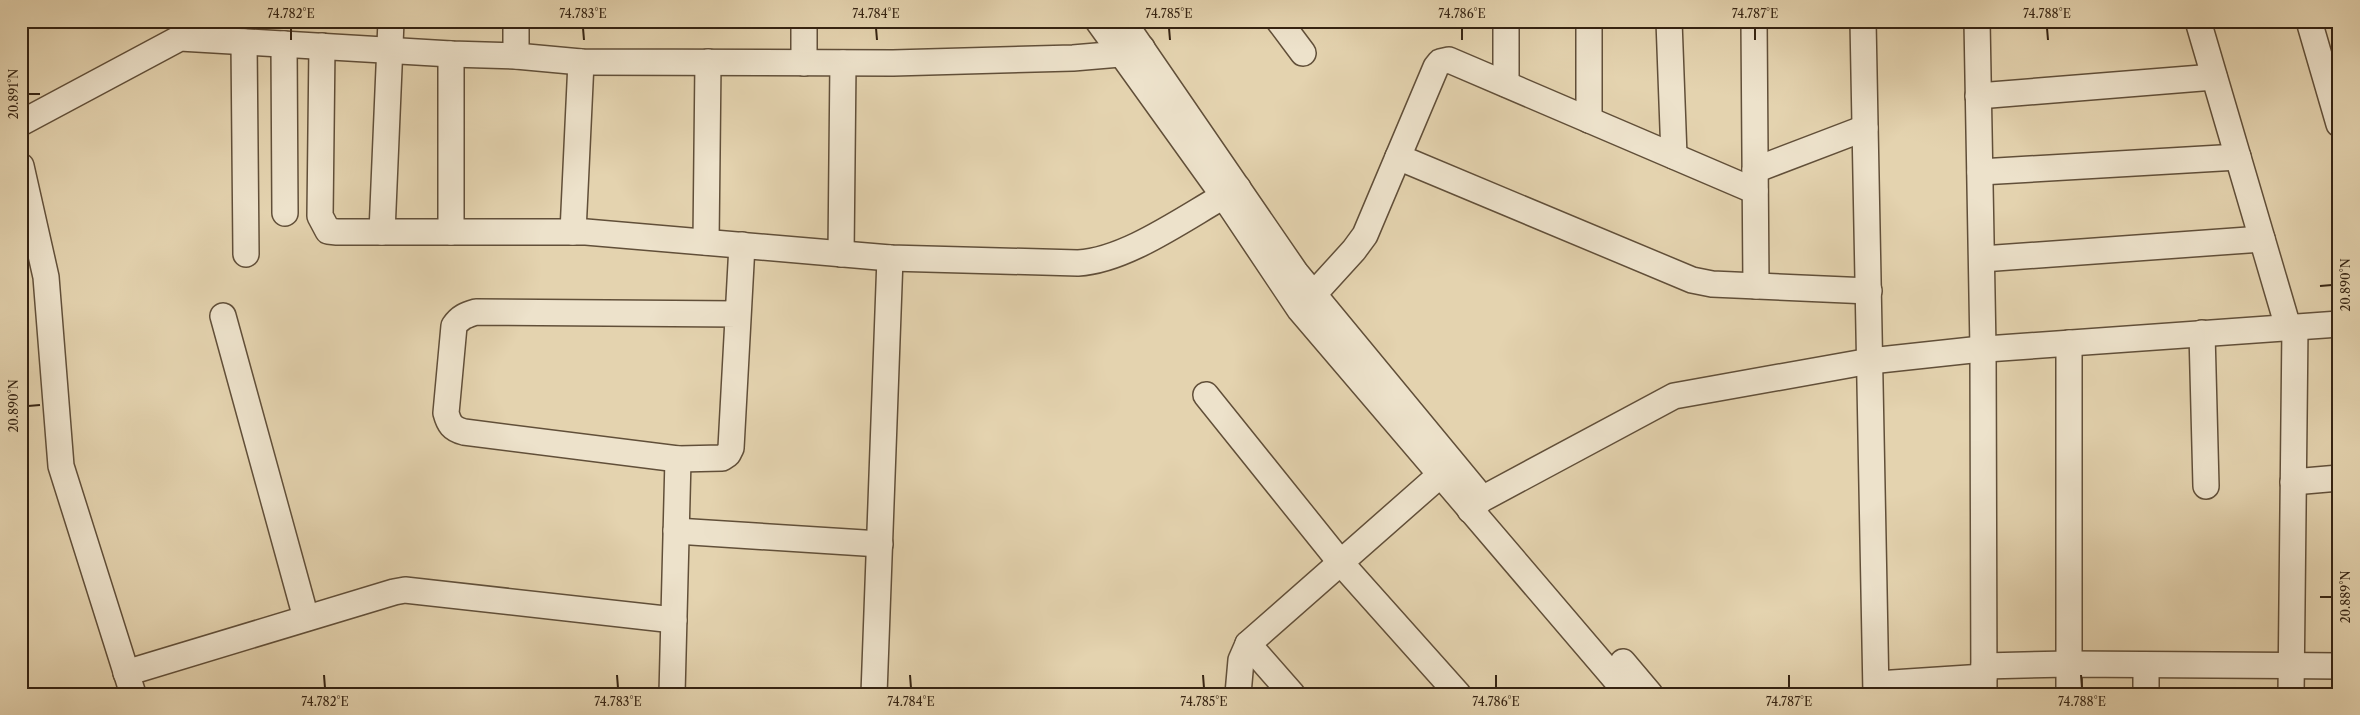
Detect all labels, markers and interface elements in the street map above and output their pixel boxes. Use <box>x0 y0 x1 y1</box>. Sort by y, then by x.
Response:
text: 74.782°E <box>267 6 315 21</box>
text: 74.783°E <box>559 6 607 21</box>
text: 74.784°E <box>852 6 900 21</box>
text: 74.785°E <box>1145 6 1193 21</box>
text: 74.786°E <box>1438 6 1486 21</box>
text: 74.787°E <box>1732 6 1778 21</box>
text: 74.788°E <box>2023 6 2071 21</box>
text: 20.891°N <box>6 69 21 119</box>
text: 20.890°N <box>2338 258 2353 312</box>
text: 20.890°N <box>6 379 21 433</box>
text: 20.889°N <box>2338 571 2353 623</box>
text: 74.782°E <box>301 694 349 709</box>
text: 74.783°E <box>594 694 642 709</box>
text: 74.784°E <box>887 694 935 709</box>
text: 74.785°E <box>1180 694 1228 709</box>
text: 74.786°E <box>1472 694 1520 709</box>
text: 74.787°E <box>1766 694 1812 709</box>
text: 74.788°E <box>2058 694 2106 709</box>

